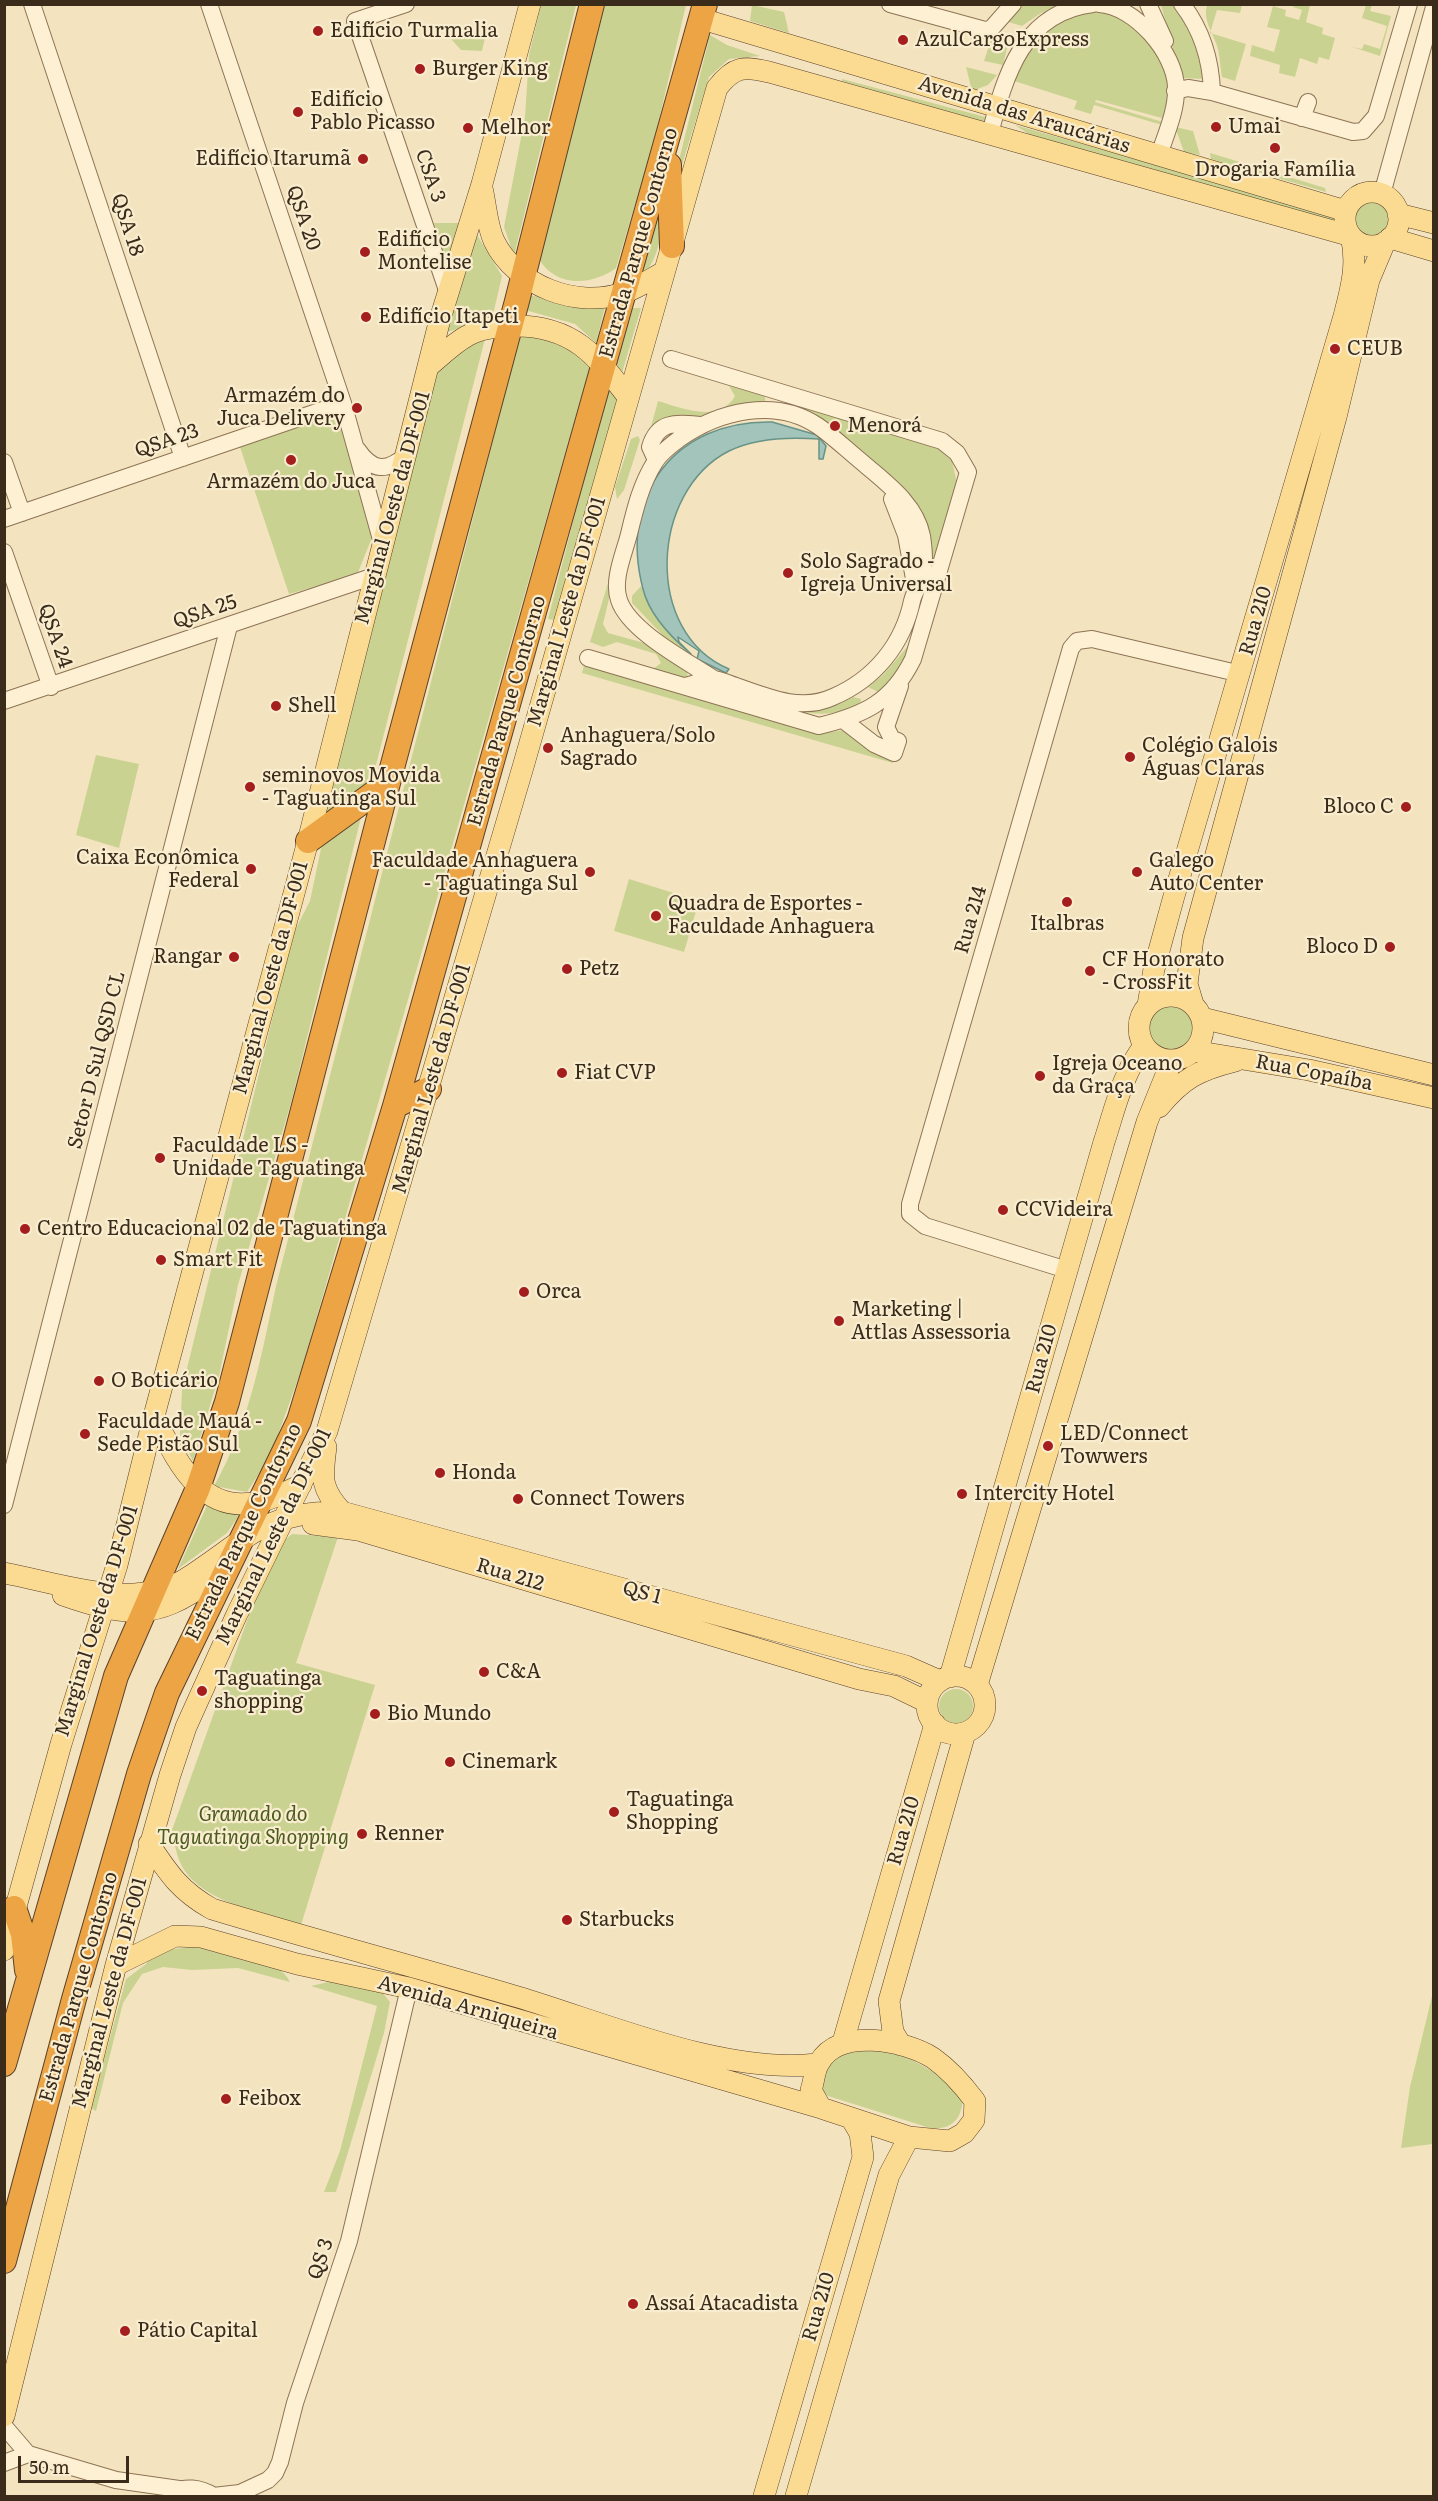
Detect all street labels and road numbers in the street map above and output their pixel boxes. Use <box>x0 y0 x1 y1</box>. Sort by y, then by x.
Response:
street label: Avenida das Araucárias <box>915 71 1133 159</box>
street label: Estrada Parque Contorno <box>595 125 683 361</box>
street label: CSA 3 <box>410 146 450 206</box>
street label: QSA 20 <box>281 182 325 254</box>
street label: QSA 18 <box>106 191 148 259</box>
street label: Marginal Oeste da DF-001 <box>350 389 436 627</box>
street label: QSA 23 <box>132 419 202 463</box>
street label: Marginal Leste da DF-001 <box>523 494 611 730</box>
street label: Rua 210 <box>1235 584 1277 658</box>
street label: QSA 25 <box>170 590 240 634</box>
street label: Estrada Parque Contorno <box>463 593 551 829</box>
street label: QSA 24 <box>33 601 77 671</box>
street label: Marginal Oeste da DF-001 <box>228 859 314 1097</box>
street label: Rua 214 <box>950 883 992 957</box>
street label: Marginal Leste da DF-001 <box>388 961 476 1197</box>
street label: Setor D Sul QSD CL <box>63 968 131 1152</box>
street label: Rua Copaíba <box>1253 1050 1375 1096</box>
street label: Rua 210 <box>1021 1322 1063 1396</box>
street label: Estrada Parque Contorno <box>181 1419 307 1645</box>
street label: Marginal Leste da DF-001 <box>211 1425 337 1649</box>
street label: Marginal Oeste da DF-001 <box>50 1502 144 1740</box>
street label: Rua 212 <box>473 1553 547 1597</box>
street label: QS 1 <box>620 1576 664 1610</box>
street label: Rua 210 <box>883 1794 925 1868</box>
street label: Estrada Parque Contorno <box>35 1869 123 2105</box>
street label: Marginal Leste da DF-001 <box>68 1875 152 2111</box>
street label: Avenida Arniqueira <box>375 1971 561 2045</box>
street label: QS 3 <box>303 2235 339 2283</box>
street label: Rua 210 <box>798 2270 840 2344</box>

